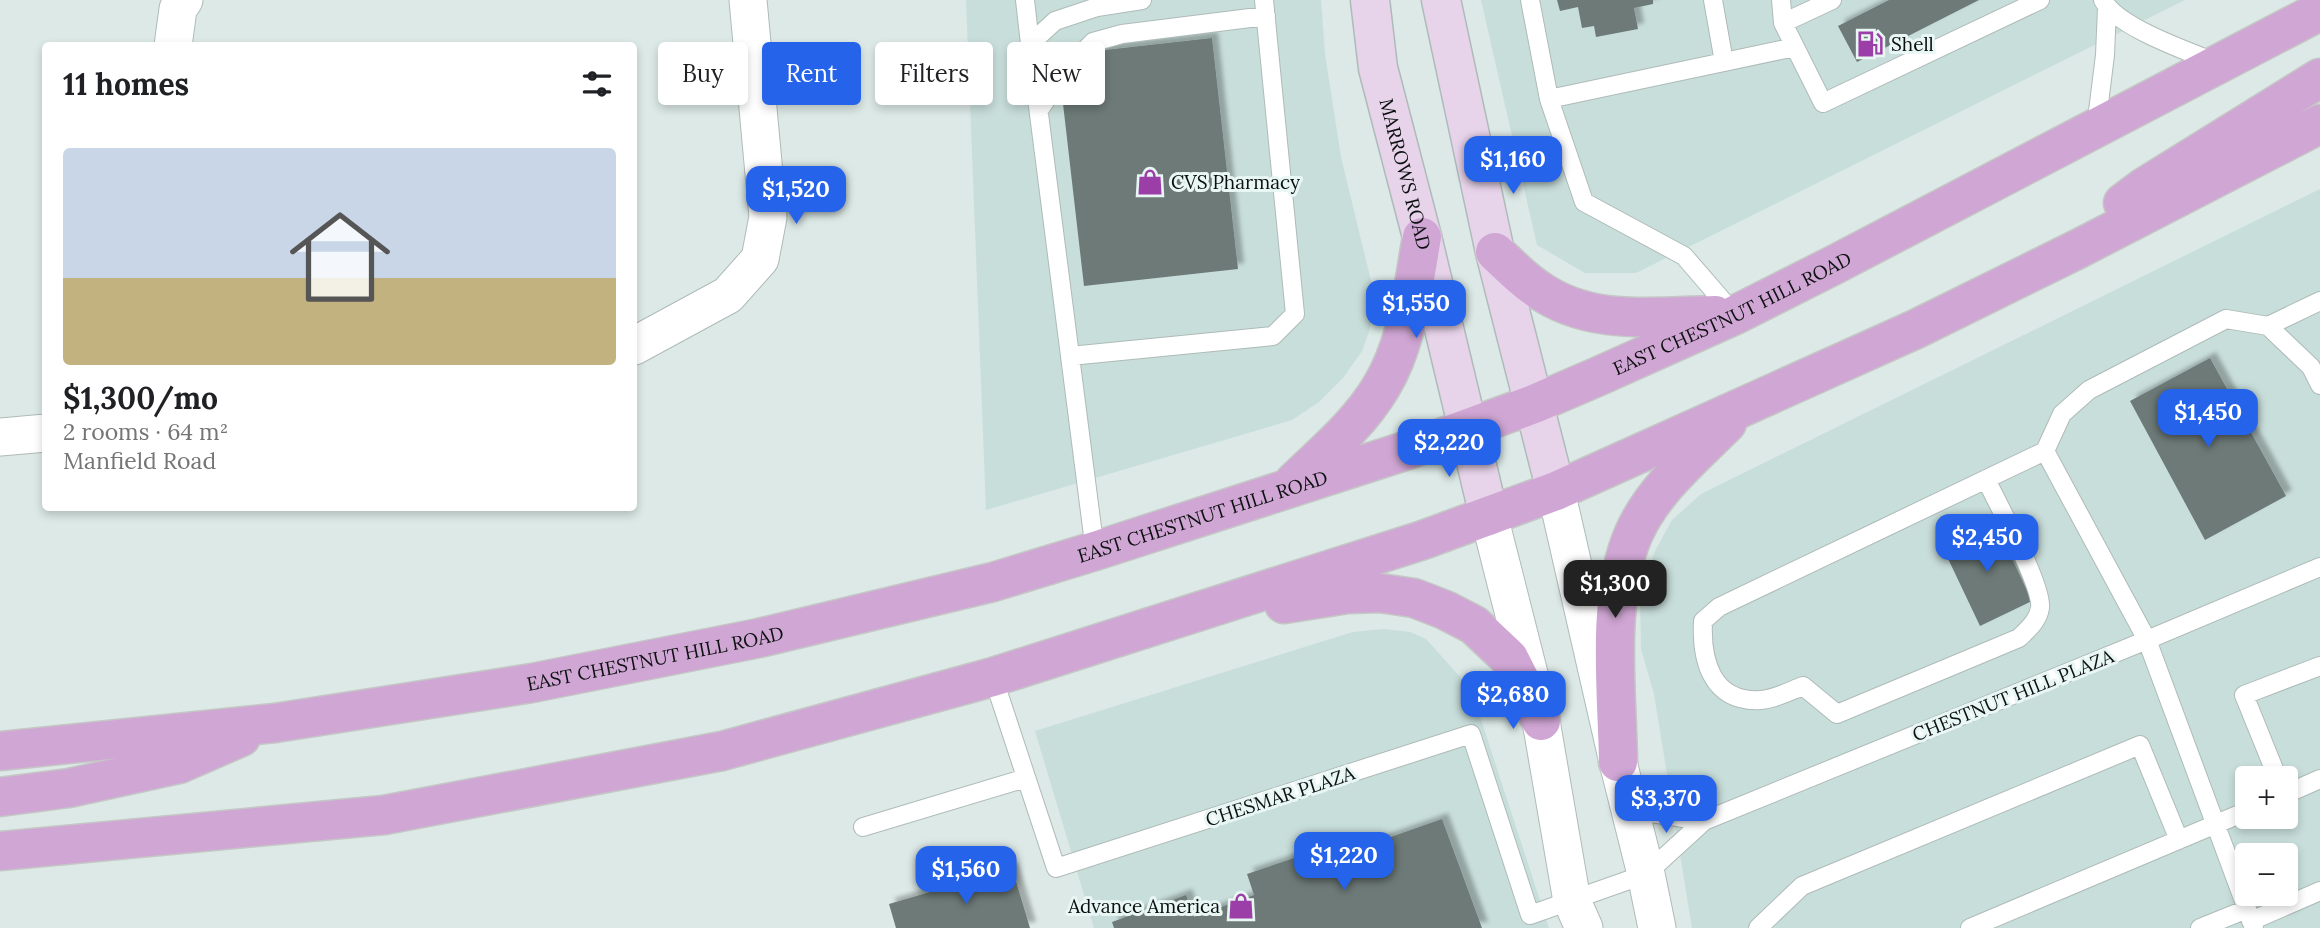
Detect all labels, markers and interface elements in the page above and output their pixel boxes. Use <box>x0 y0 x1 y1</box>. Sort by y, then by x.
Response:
fuel station icon: Shell <box>1855 29 1885 59</box>
place label: Shell <box>1891 32 1934 56</box>
chip: Buy <box>658 42 748 105</box>
chip: Rent <box>762 42 861 105</box>
chip: Filters <box>875 42 993 105</box>
chip: New <box>1007 42 1105 105</box>
text: 11 homes <box>63 65 189 103</box>
icon: filters <box>578 65 616 103</box>
street label: MARROWS ROAD <box>1374 96 1437 252</box>
pin: $1,160 <box>1456 136 1570 196</box>
text: $1,160 <box>1480 144 1546 173</box>
pin: $1,520 <box>739 166 853 226</box>
shop icon: CVS Pharmacy <box>1135 167 1165 197</box>
place label: CVS Pharmacy <box>1171 170 1300 194</box>
text: $1,520 <box>762 174 830 203</box>
icon: home <box>277 194 403 320</box>
street label: EAST CHESTNUT HILL ROAD <box>1609 246 1855 380</box>
pin: $1,550 <box>1359 280 1473 340</box>
text: $1,550 <box>1382 288 1450 317</box>
text: $1,300/mo <box>63 379 218 417</box>
pin: $1,450 <box>2151 390 2265 449</box>
text: $1,450 <box>2174 397 2242 426</box>
text: 2 rooms · 64 m² <box>63 417 228 446</box>
pin: $2,220 <box>1392 420 1506 479</box>
text: $2,220 <box>1414 427 1484 456</box>
text: Manfield Road <box>63 446 216 475</box>
street label: EAST CHESTNUT HILL ROAD <box>1074 465 1331 568</box>
pin: $2,450 <box>1930 514 2044 574</box>
text: $2,450 <box>1951 522 2023 551</box>
pin: $1,300 <box>1558 560 1672 620</box>
text: $1,300 <box>1580 568 1650 597</box>
street label: EAST CHESTNUT HILL ROAD <box>524 621 786 696</box>
street label: CHESTNUT HILL PLAZA <box>1909 643 2118 746</box>
pin: $2,680 <box>1456 672 1570 731</box>
text: $2,680 <box>1477 679 1549 708</box>
street label: CHESMAR PLAZA <box>1202 760 1359 831</box>
map controls <box>2235 766 2298 906</box>
button: + <box>2235 766 2298 829</box>
pin: $3,370 <box>1609 776 1723 835</box>
text: $3,370 <box>1631 783 1701 812</box>
pin: $1,220 <box>1287 832 1401 892</box>
text: $1,220 <box>1310 840 1378 869</box>
button: − <box>2235 843 2298 906</box>
pin: $1,560 <box>909 846 1023 906</box>
text: $1,560 <box>932 854 1000 883</box>
shop icon: Advance America <box>1226 891 1256 921</box>
place label: Advance America <box>1067 894 1220 918</box>

